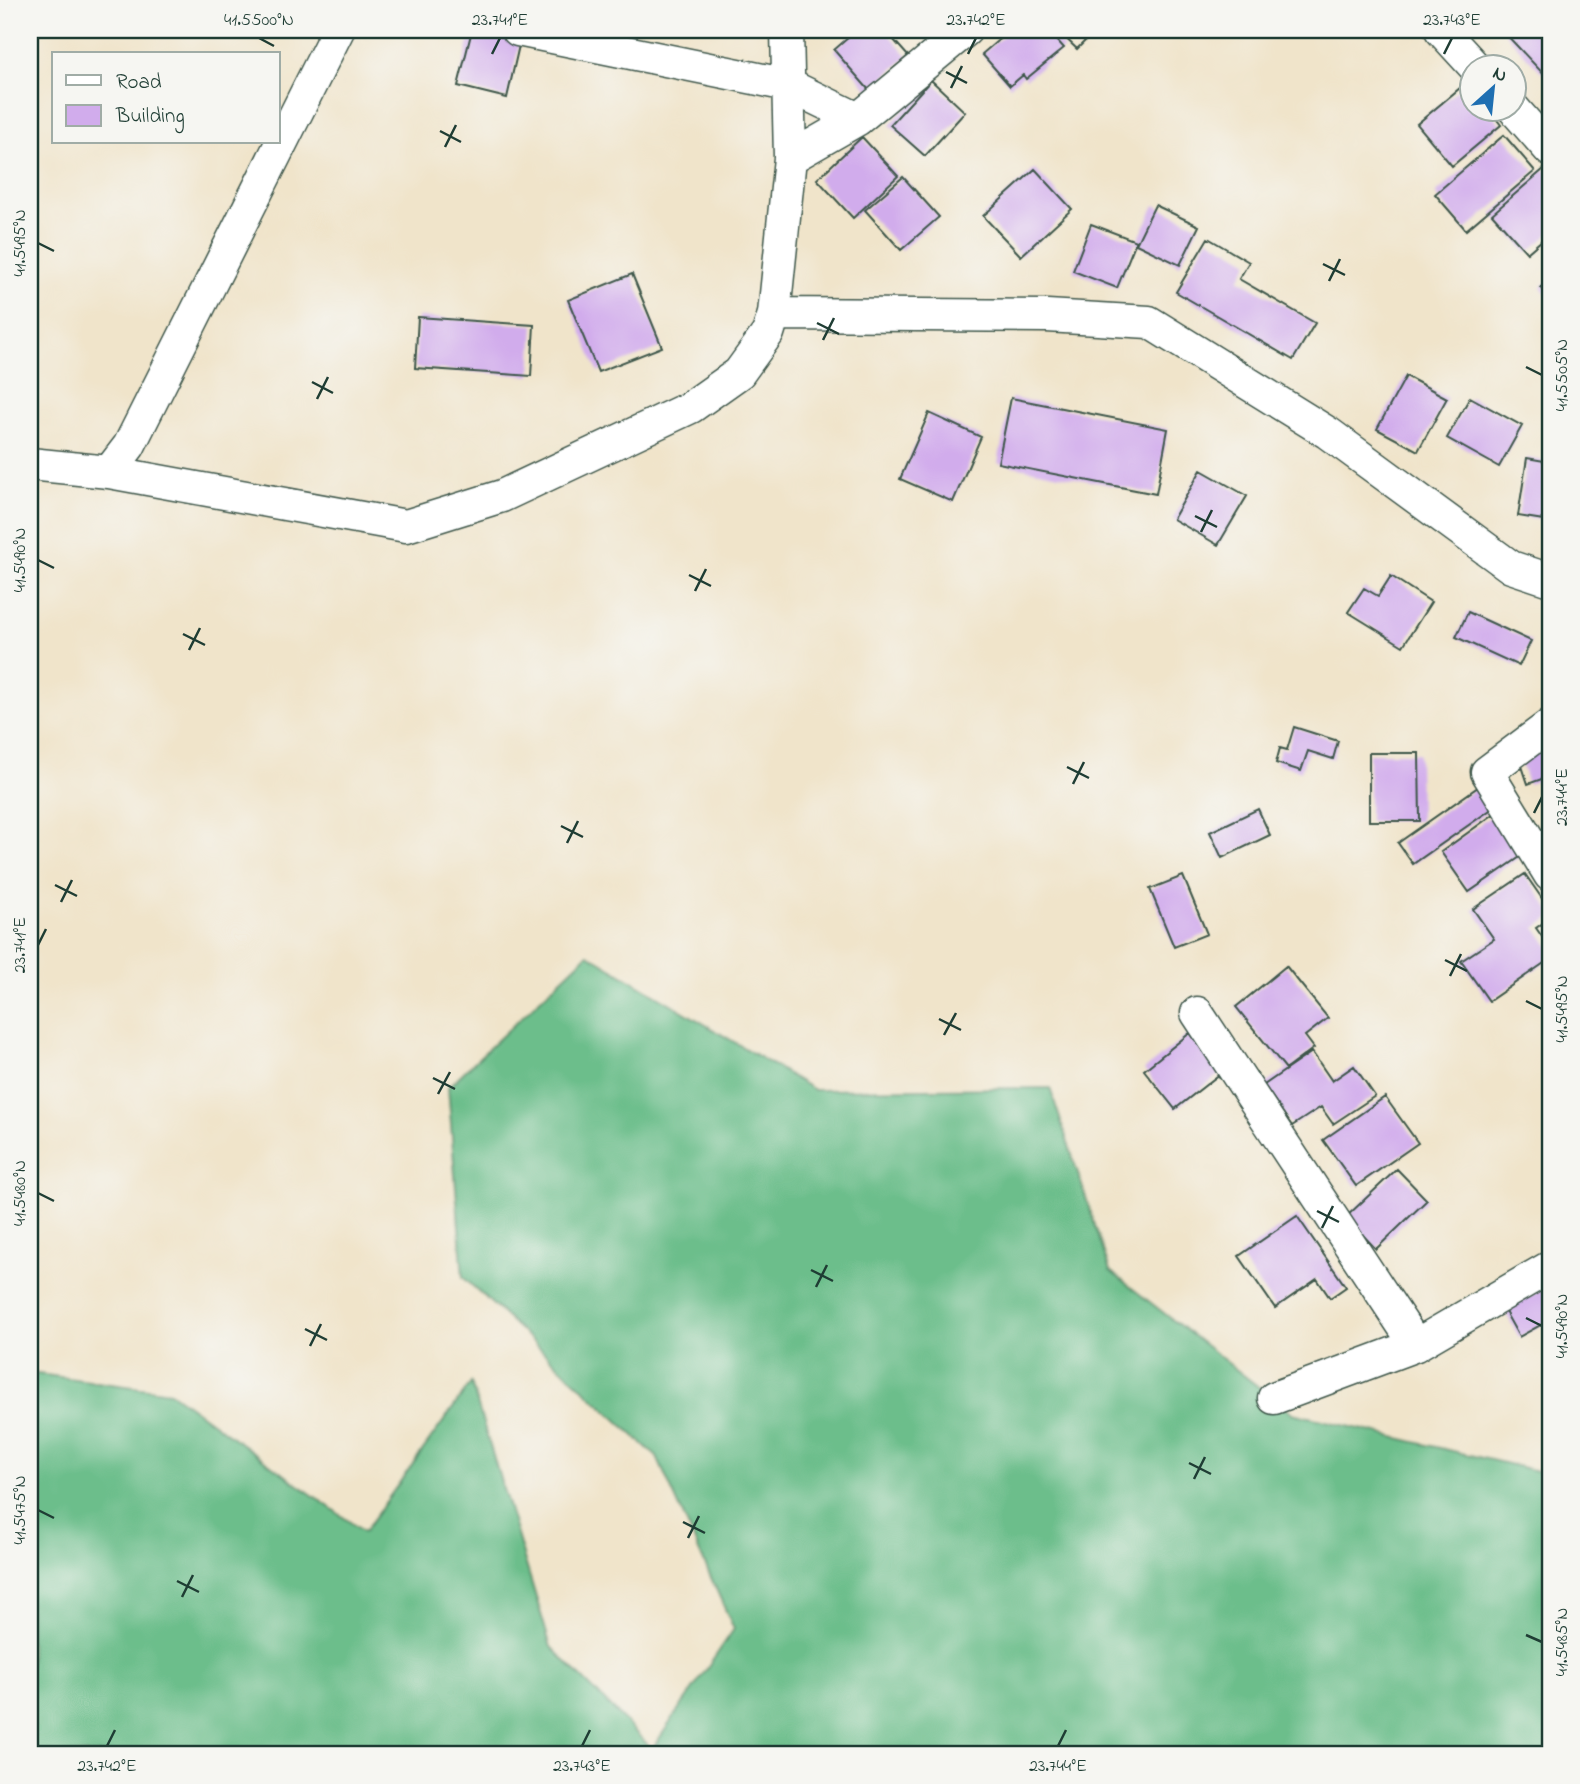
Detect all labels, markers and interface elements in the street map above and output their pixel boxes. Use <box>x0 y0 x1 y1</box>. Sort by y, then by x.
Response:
text: 41.5500°N <box>224 8 294 34</box>
text: 23.741°E <box>472 8 528 34</box>
text: 23.742°E <box>946 8 1006 34</box>
text: 23.743°E <box>1423 8 1481 34</box>
legend <box>52 52 280 144</box>
north arrow <box>1458 52 1528 122</box>
text: N <box>1488 60 1512 90</box>
text: Road <box>116 68 162 98</box>
text: Building <box>115 102 185 134</box>
text: 41.5495°N <box>8 209 34 277</box>
text: 41.5505°N <box>1550 339 1576 411</box>
text: 41.5490°N <box>8 528 34 592</box>
text: 23.744°E <box>1550 768 1576 826</box>
text: 23.741°E <box>8 917 34 973</box>
text: 41.5495°N <box>1550 975 1576 1043</box>
text: 41.5480°N <box>8 1160 34 1226</box>
text: 41.5490°N <box>1550 1294 1576 1358</box>
text: 41.5475°N <box>8 1475 34 1545</box>
text: 41.5485°N <box>1550 1608 1576 1676</box>
text: 23.742°E <box>77 1754 137 1780</box>
text: 23.743°E <box>553 1754 611 1780</box>
text: 23.744°E <box>1029 1754 1087 1780</box>

